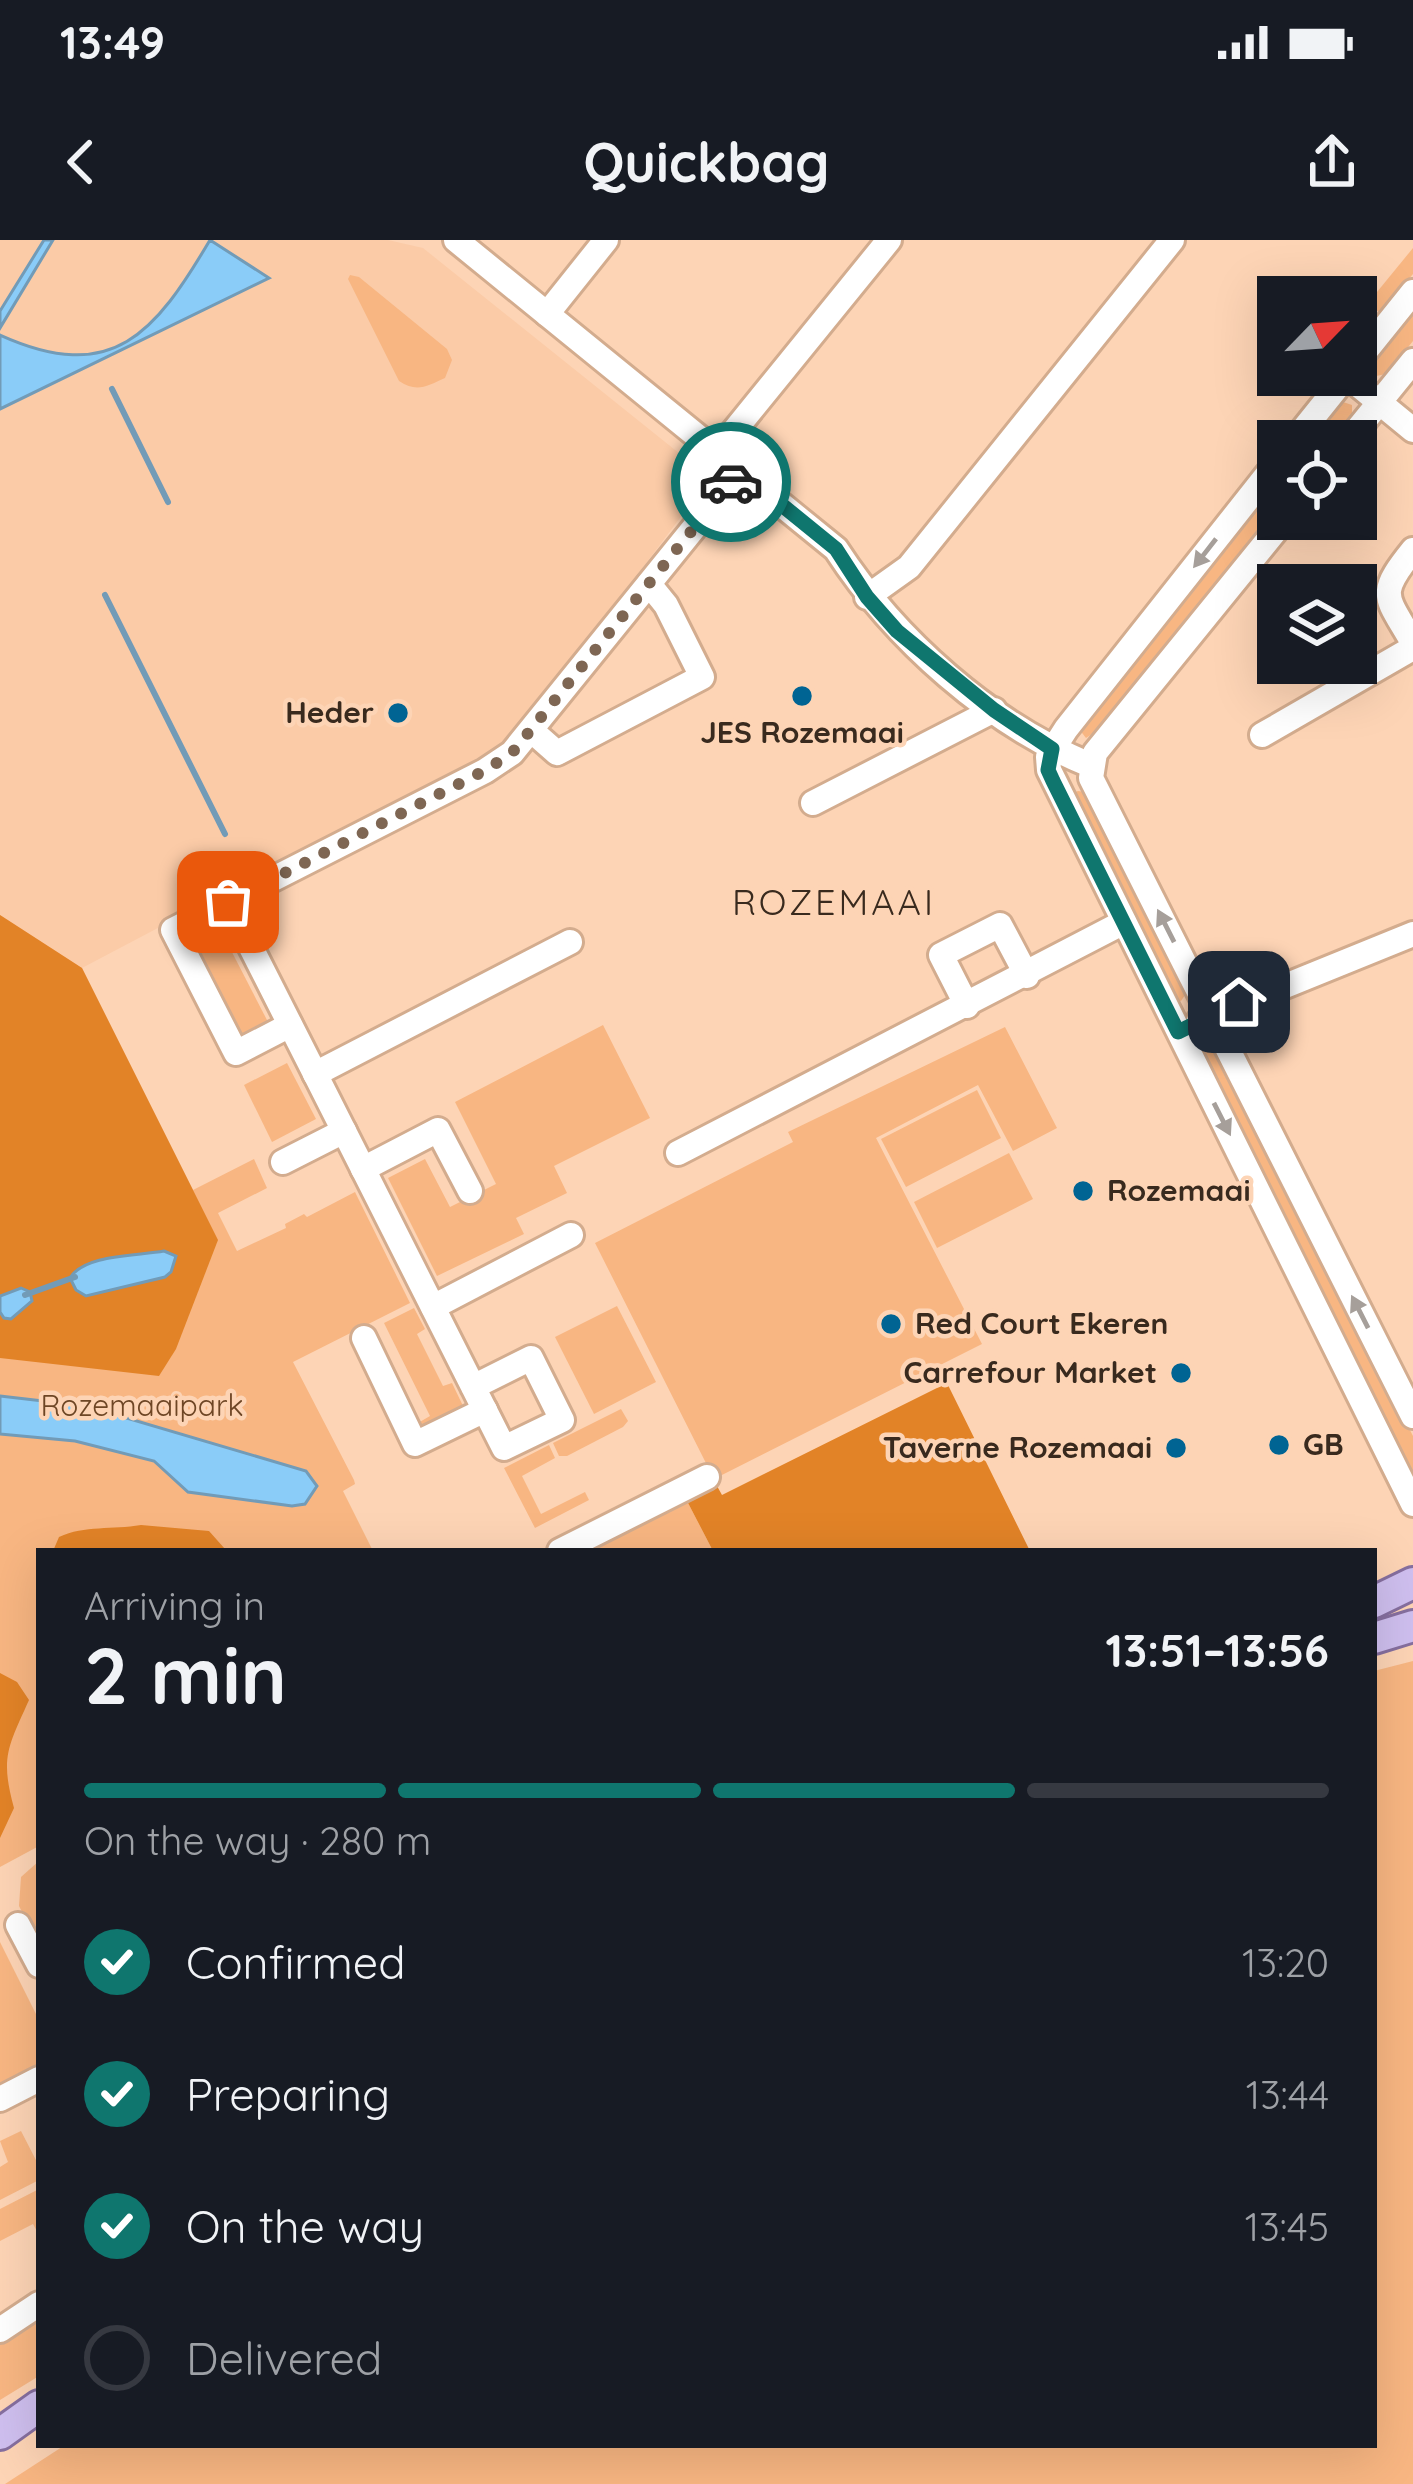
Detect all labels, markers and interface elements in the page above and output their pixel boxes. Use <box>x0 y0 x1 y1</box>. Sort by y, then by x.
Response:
text: 13:49 <box>60 14 165 70</box>
text: Quickbag <box>583 128 830 196</box>
icon: back <box>48 129 114 195</box>
icon: share <box>1299 129 1365 195</box>
north arrow <box>1257 276 1377 396</box>
map controls <box>1257 276 1377 684</box>
button: locate <box>1257 420 1377 540</box>
courier <box>671 422 791 542</box>
icon: car <box>698 449 764 515</box>
one-way arrow <box>1193 538 1218 569</box>
button: layers <box>1257 564 1377 684</box>
marker: JES Rozemaai <box>789 683 815 709</box>
place label: Heder <box>285 693 374 731</box>
marker: Heder <box>385 700 411 726</box>
place label: JES Rozemaai <box>700 713 904 751</box>
pin <box>177 851 279 953</box>
icon: bag <box>195 869 261 935</box>
district label: ROZEMAAI <box>732 879 936 924</box>
one-way arrow <box>1156 908 1176 943</box>
pin <box>1188 951 1290 1053</box>
icon: home <box>1206 969 1272 1035</box>
one-way arrow <box>1212 1101 1232 1136</box>
place label: Rozemaai <box>1107 1171 1251 1209</box>
marker: Rozemaai <box>1070 1178 1096 1204</box>
one-way arrow <box>1351 1294 1371 1329</box>
place label: Red Court Ekeren <box>915 1304 1168 1342</box>
marker: Red Court Ekeren <box>878 1311 904 1337</box>
place label: Carrefour Market <box>904 1353 1157 1391</box>
marker: Carrefour Market <box>1168 1360 1194 1386</box>
park label: Rozemaaipark <box>40 1386 244 1424</box>
place label: GB <box>1303 1425 1344 1463</box>
place label: Taverne Rozemaai <box>883 1428 1152 1466</box>
marker: GB <box>1266 1432 1292 1458</box>
marker: Taverne Rozemaai <box>1163 1435 1189 1461</box>
text: Arriving in <box>84 1581 265 1630</box>
text: 13:51–13:56 <box>1105 1622 1329 1678</box>
text: 2 min <box>84 1626 287 1724</box>
text: On the way · 280 m <box>84 1816 431 1865</box>
icon: check <box>84 1929 150 1995</box>
text: Confirmed <box>186 1934 405 1990</box>
text: 13:20 <box>1242 1938 1329 1987</box>
icon: check <box>84 2061 150 2127</box>
text: Preparing <box>186 2066 390 2122</box>
text: 13:44 <box>1246 2070 1329 2119</box>
icon: check <box>84 2193 150 2259</box>
text: On the way <box>186 2198 424 2254</box>
text: 13:45 <box>1245 2202 1329 2251</box>
text: Delivered <box>186 2330 382 2386</box>

